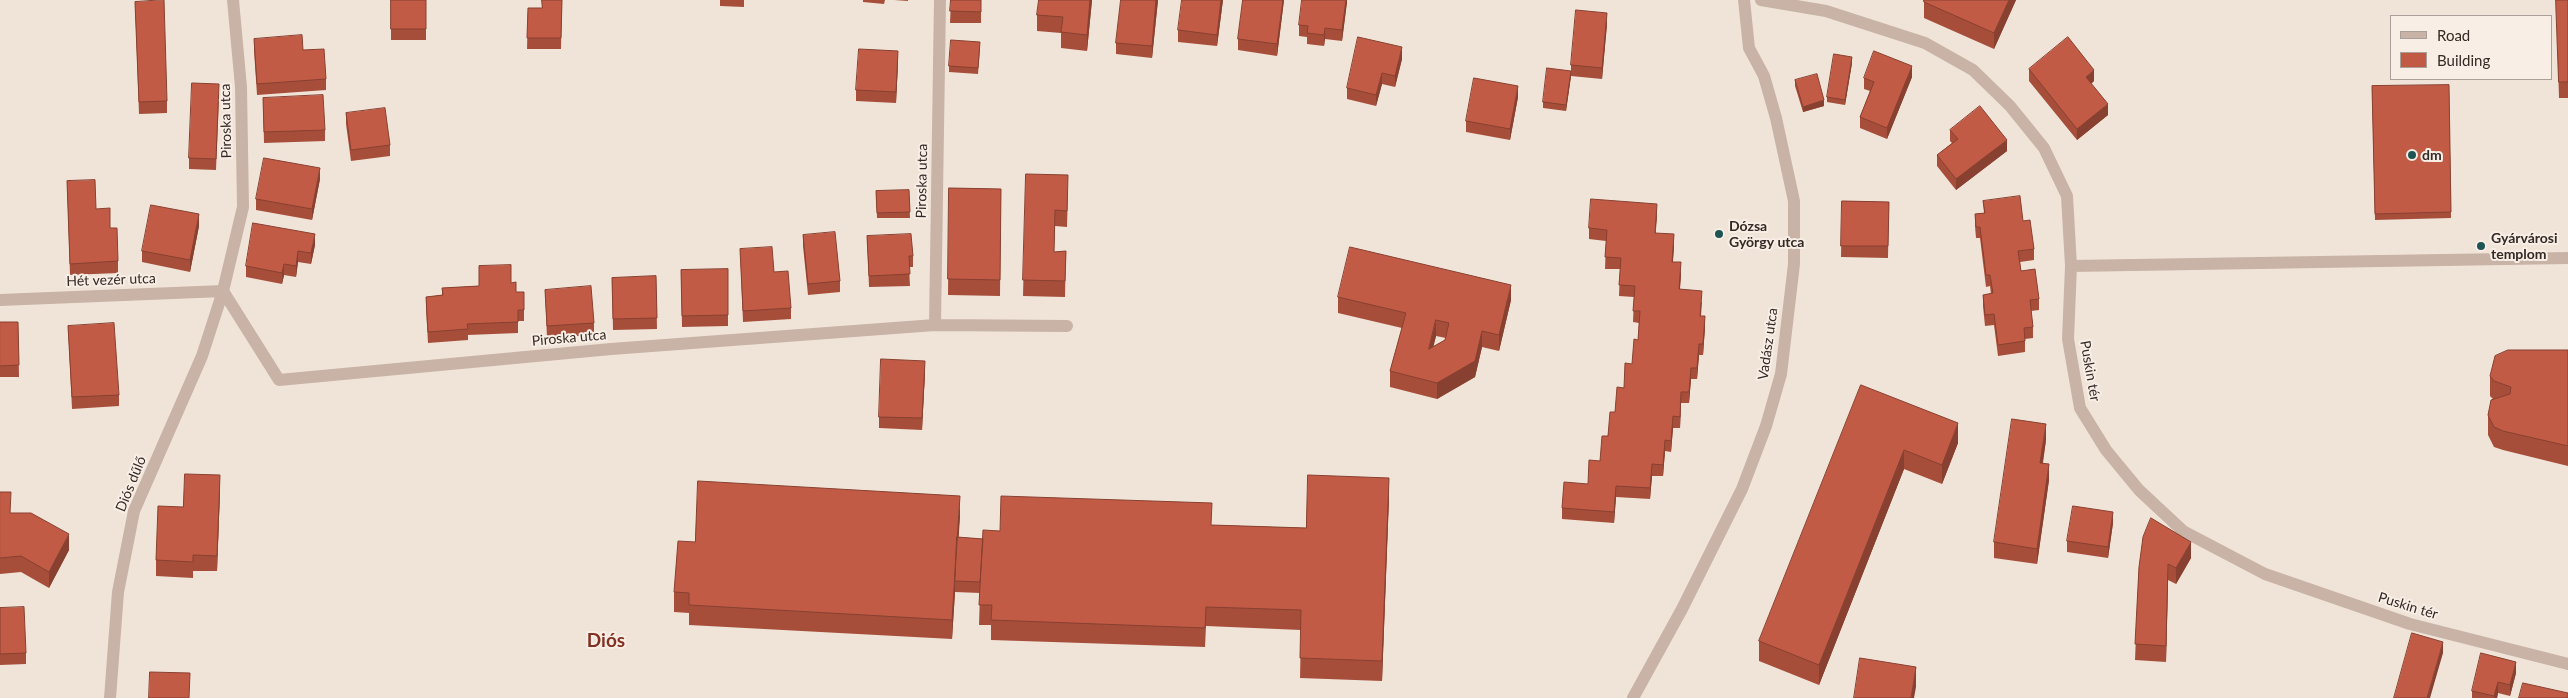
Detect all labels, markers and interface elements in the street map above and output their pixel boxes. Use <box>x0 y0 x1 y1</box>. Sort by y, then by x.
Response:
legend <box>2390 15 2553 80</box>
text: Road <box>2437 26 2470 44</box>
text: Building <box>2437 51 2490 69</box>
street label: Piroska utca <box>217 84 235 158</box>
street label: Piroska utca <box>913 144 931 218</box>
place label: dm <box>2422 147 2442 163</box>
marker: dm <box>2406 149 2418 161</box>
place label: Dózsa György utca <box>1729 218 1804 250</box>
marker: Dózsa György utca <box>1713 228 1725 240</box>
place label: Gyárvárosi templom <box>2491 230 2558 262</box>
marker: Gyárvárosi templom <box>2475 240 2487 252</box>
street label: Hét vezér utca <box>66 270 156 290</box>
street label: Vadász utca <box>1755 307 1781 381</box>
street label: Piroska utca <box>531 326 607 350</box>
street label: Puskin tér <box>2076 339 2104 403</box>
street label: Diós dűlő <box>112 454 150 514</box>
street label: Puskin tér <box>2376 589 2440 623</box>
district label: Diós <box>587 630 625 652</box>

